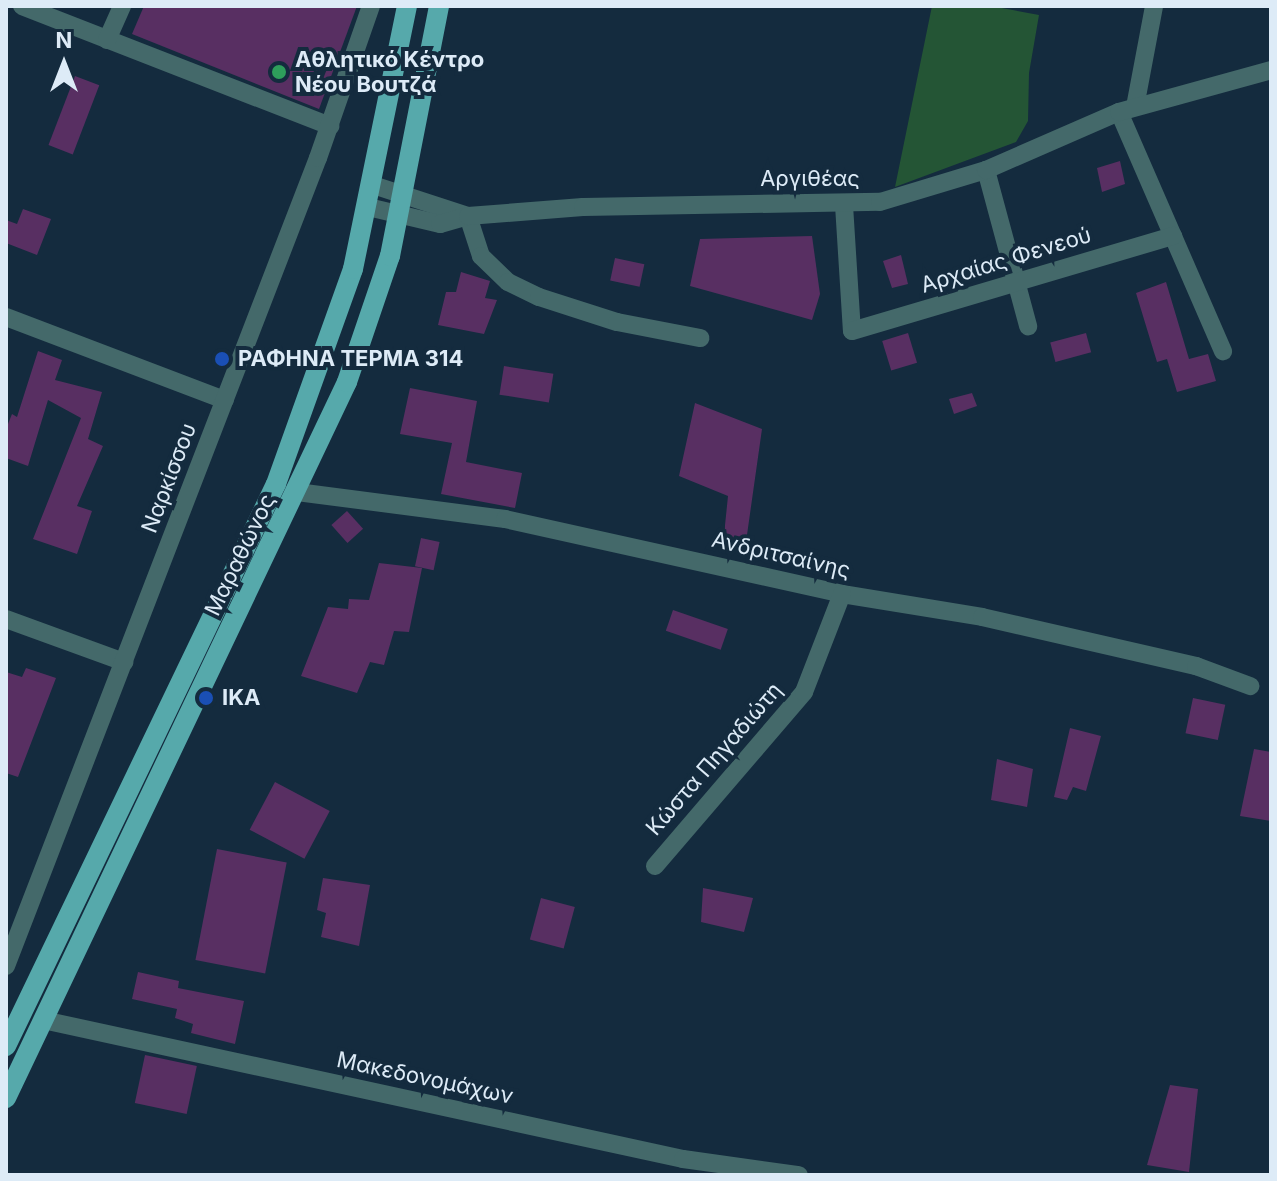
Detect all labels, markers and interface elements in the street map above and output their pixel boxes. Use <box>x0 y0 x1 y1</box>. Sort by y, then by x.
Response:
north arrow <box>24 24 104 104</box>
text: N <box>56 27 72 53</box>
place label: Αθλητικό Κέντρο Νέου Βουτζά <box>295 46 484 98</box>
marker: Αθλητικό Κέντρο Νέου Βουτζά <box>270 63 288 81</box>
street label: Αργιθέας <box>760 166 860 192</box>
street label: Αρχαίας Φενεού <box>918 222 1094 298</box>
place label: ΡΑΦΗΝΑ ΤΕΡΜΑ 314 <box>238 346 463 372</box>
marker: ΡΑΦΗΝΑ ΤΕΡΜΑ 314 <box>213 350 231 368</box>
street label: Ναρκίσσου <box>136 419 202 537</box>
street label: Μαραθώνος <box>199 490 281 620</box>
street label: Ανδριτσαίνης <box>709 526 853 584</box>
street label: Κώστα Πηγαδιώτη <box>640 677 788 841</box>
place label: ΙΚΑ <box>222 685 260 711</box>
marker: ΙΚΑ <box>197 689 215 707</box>
street label: Μακεδονομάχων <box>334 1046 516 1110</box>

